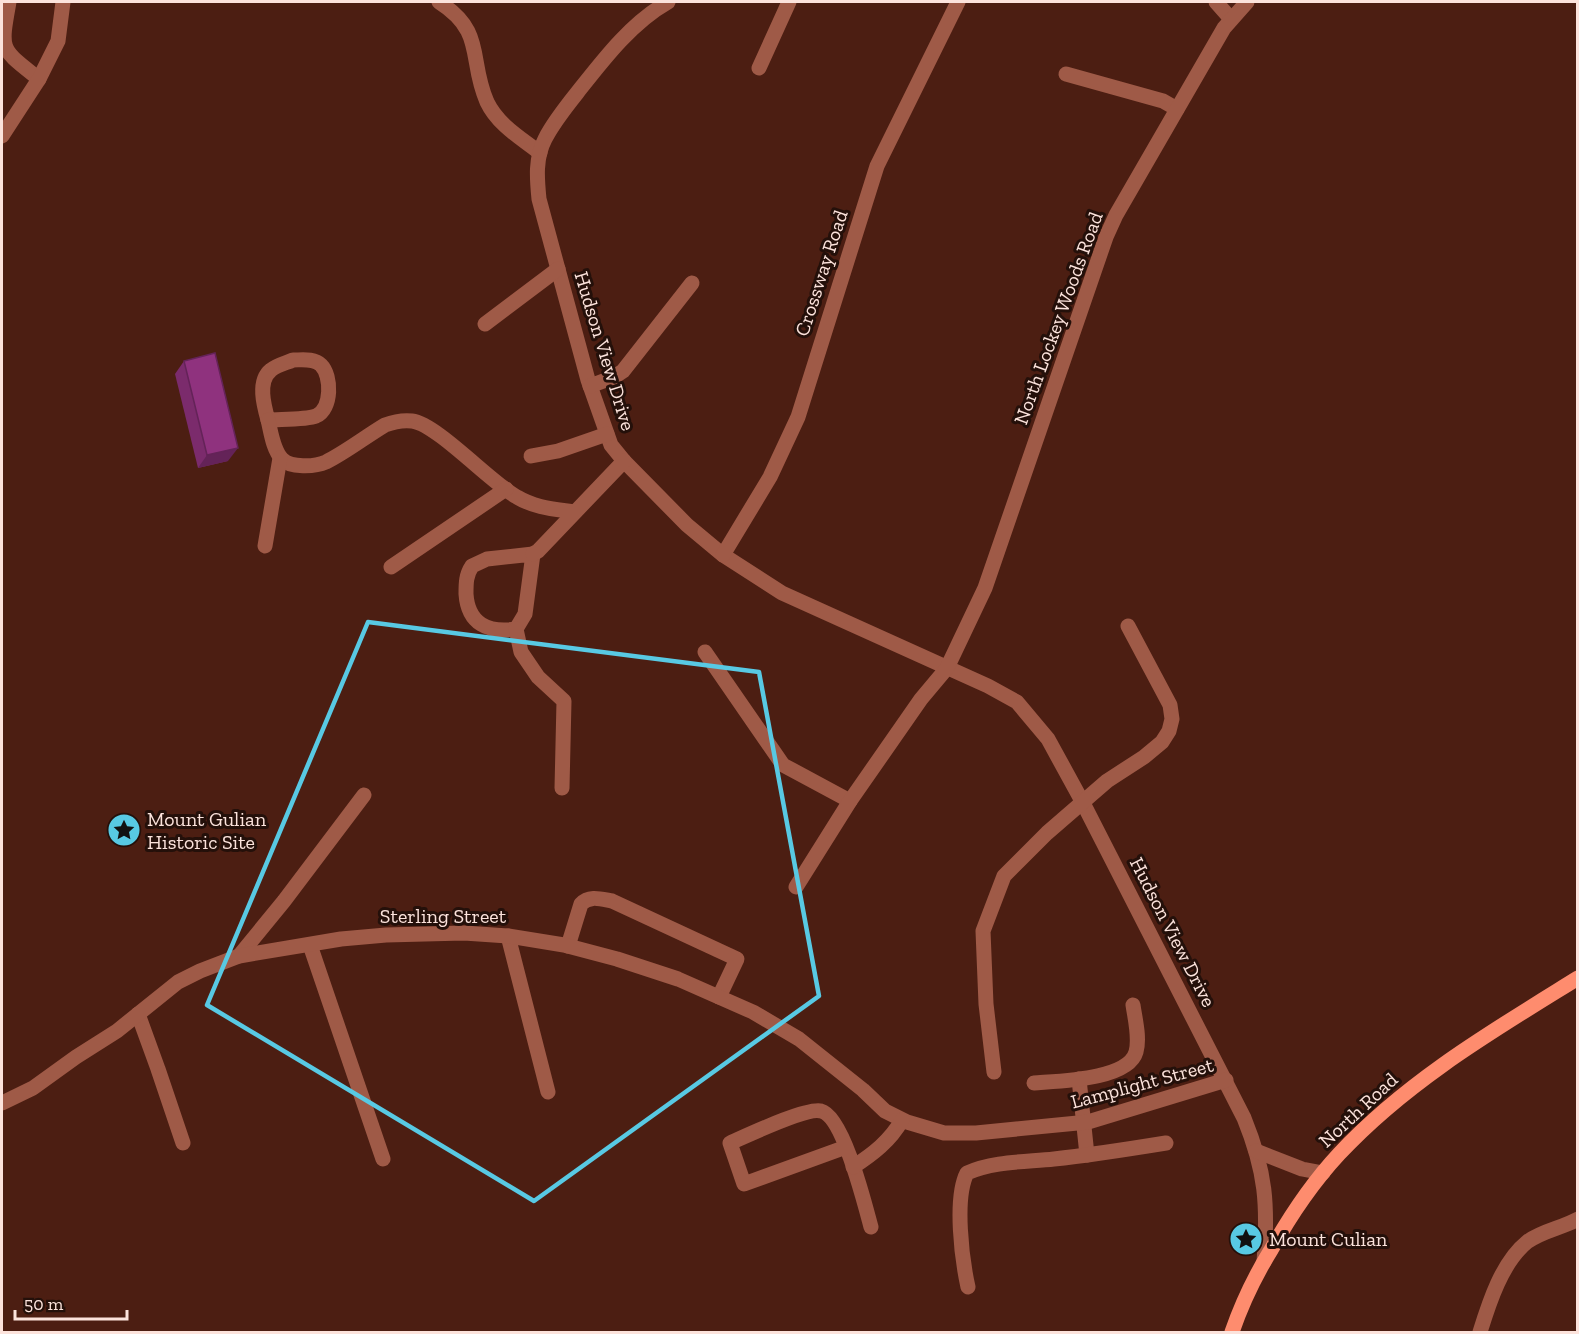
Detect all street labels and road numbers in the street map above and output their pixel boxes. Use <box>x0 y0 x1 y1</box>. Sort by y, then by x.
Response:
street label: Crossway Road <box>789 207 853 339</box>
street label: North Lockey Woods Road <box>1008 208 1108 428</box>
street label: Hudson View Drive <box>569 269 641 433</box>
street label: Hudson View Drive <box>1125 853 1221 1011</box>
street label: Sterling Street <box>380 904 507 928</box>
street label: Lamplight Street <box>1068 1052 1216 1114</box>
street label: North Road <box>1314 1067 1402 1153</box>

